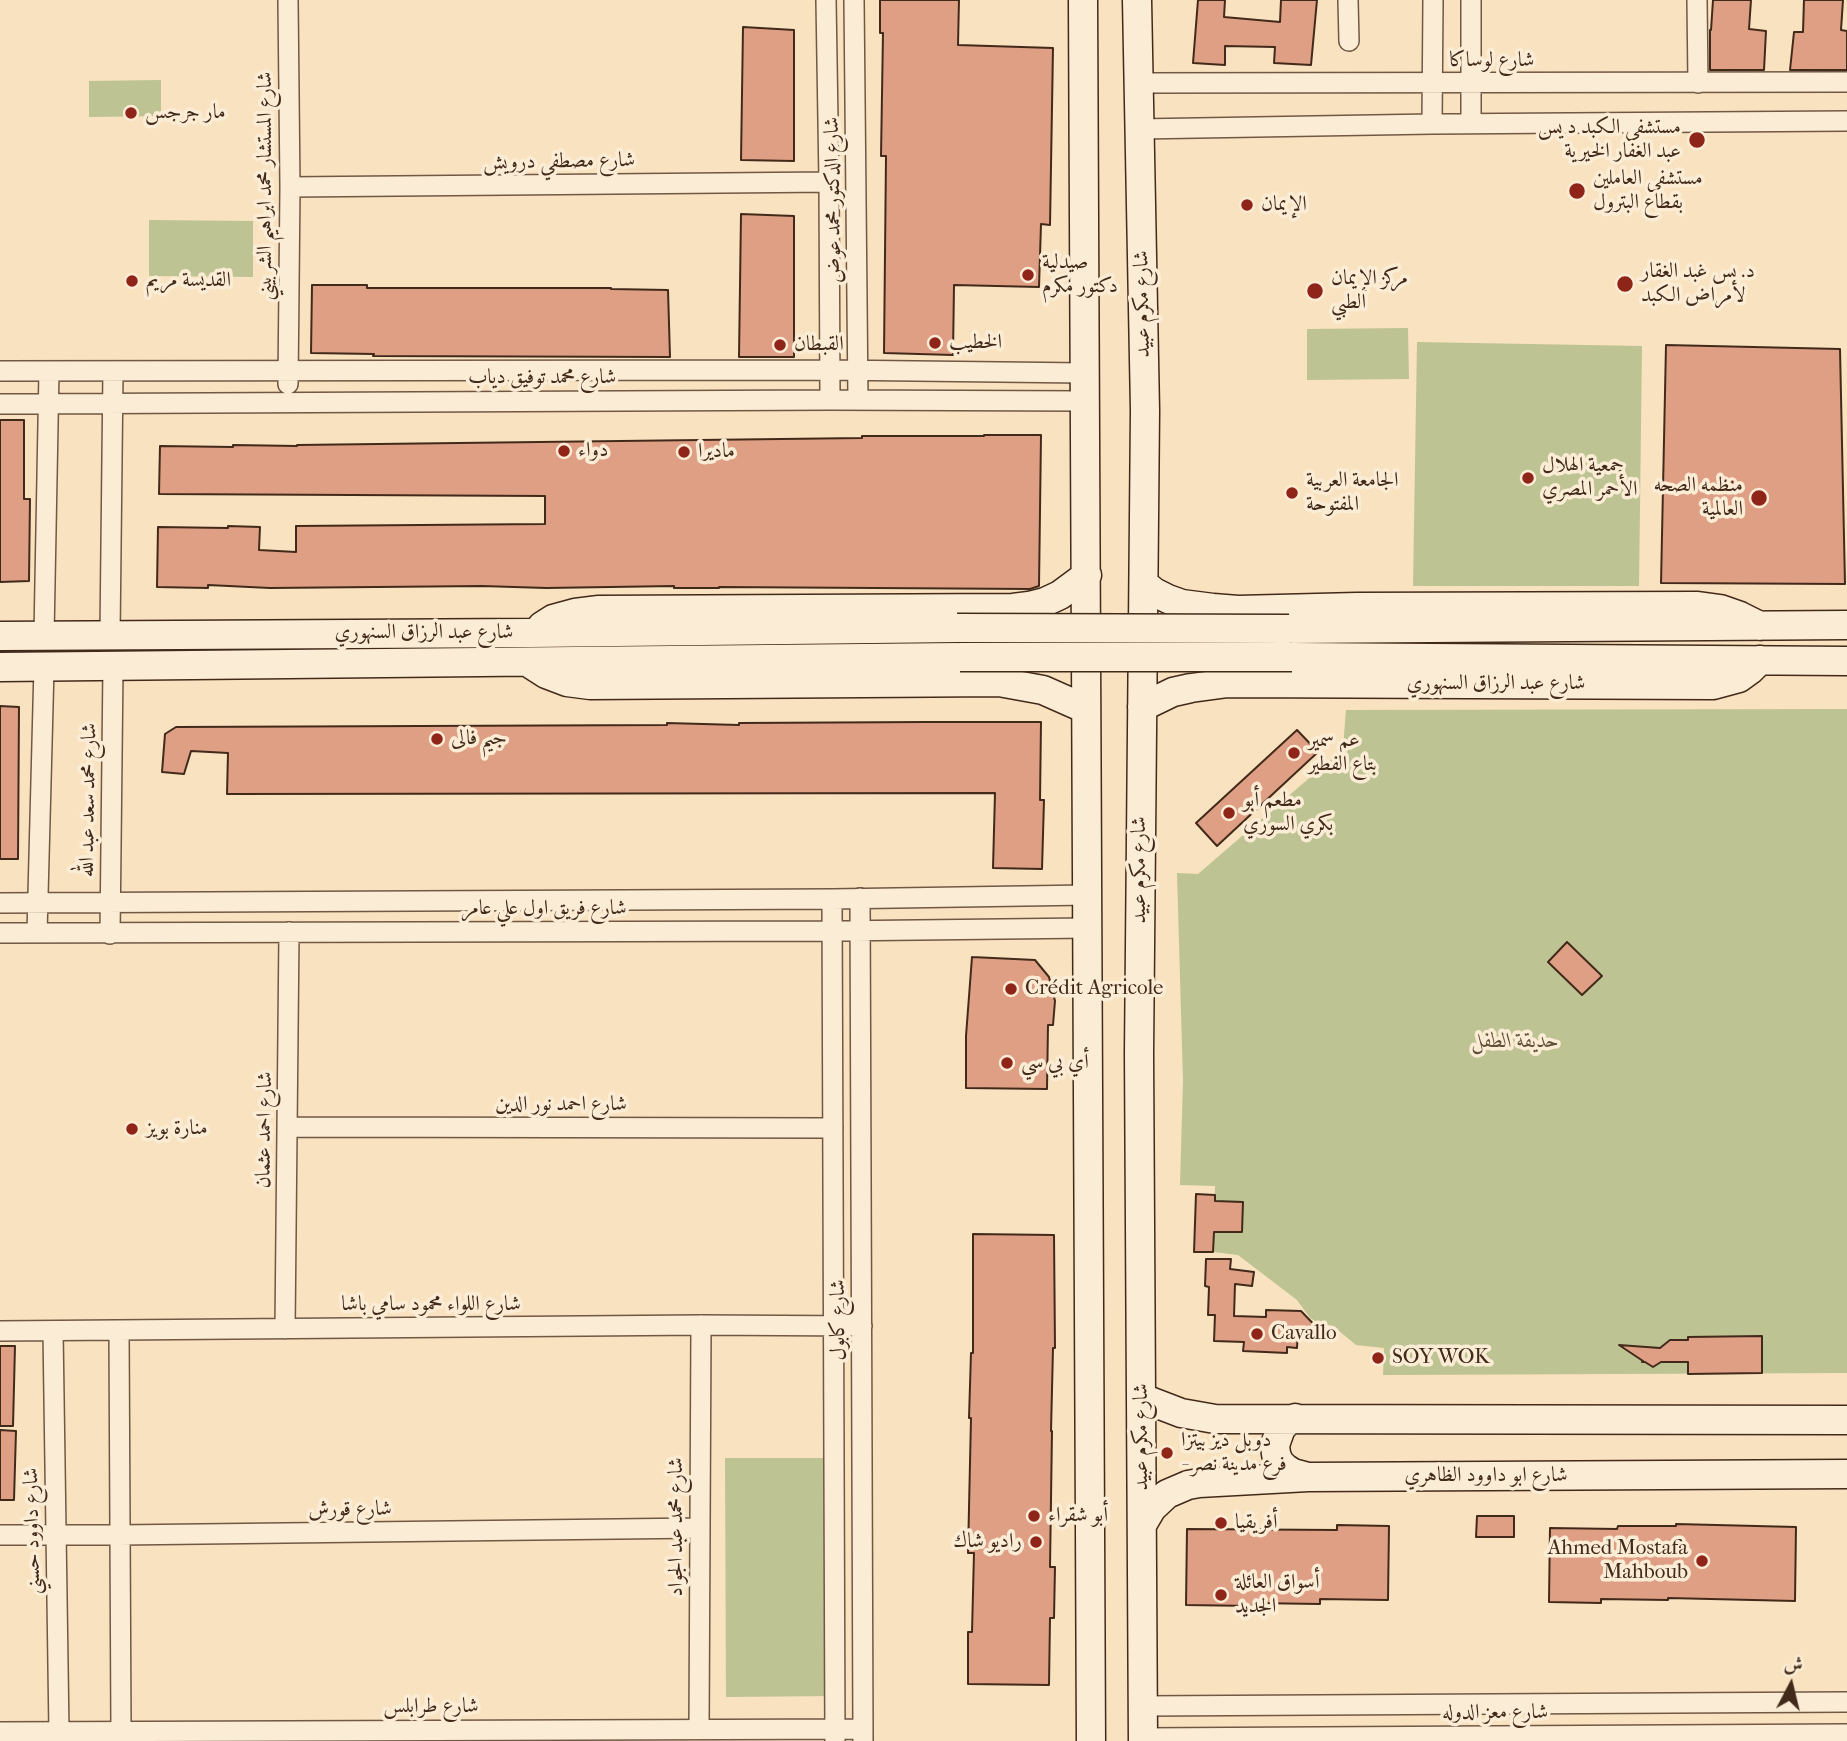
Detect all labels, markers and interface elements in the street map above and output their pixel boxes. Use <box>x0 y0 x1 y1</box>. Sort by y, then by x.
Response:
street label: شارع لوساكا <box>1450 48 1534 74</box>
street label: شارع المستشار محمد ابراهيم الشربيني <box>253 71 279 301</box>
place label: مار جرجس <box>145 100 226 126</box>
marker: مار جرجس <box>123 105 139 121</box>
place label: مستشفى الكبد د يس عبد الغفار الخيرية <box>1538 115 1681 165</box>
street label: شارع الدكتور محمد عوض <box>820 117 848 283</box>
marker: مستشفى الكبد د يس عبد الغفار الخيرية <box>1687 130 1707 150</box>
street label: شارع مصطفي درويش <box>483 148 635 176</box>
place label: مستشفى العاملين بقطاع البترول <box>1593 166 1703 216</box>
marker: مستشفى العاملين بقطاع البترول <box>1567 181 1587 201</box>
place label: الإيمان <box>1261 192 1307 218</box>
marker: الإيمان <box>1239 197 1255 213</box>
place label: صيدلية دكتور مكرم <box>1042 250 1118 300</box>
street label: شارع مكرم عبيد <box>1129 250 1157 358</box>
place label: د. يس غبد الغقار لأمراض الكبد <box>1641 259 1755 309</box>
place label: مركز الإيمان الطبي <box>1331 266 1408 316</box>
marker: صيدلية دكتور مكرم <box>1020 267 1036 283</box>
place label: القديسة مريم <box>146 268 231 294</box>
marker: القديسة مريم <box>124 273 140 289</box>
marker: د. يس غبد الغقار لأمراض الكبد <box>1615 274 1635 294</box>
marker: مركز الإيمان الطبي <box>1305 281 1325 301</box>
place label: الخطيب <box>949 330 1002 356</box>
place label: القبطان <box>794 332 844 358</box>
marker: الخطيب <box>927 335 943 351</box>
marker: القبطان <box>772 337 788 353</box>
street label: شارع محمد توفيق دياب <box>468 365 616 391</box>
place label: دواء <box>578 438 608 464</box>
place label: ماديرا <box>698 439 735 465</box>
marker: دواء <box>556 443 572 459</box>
marker: ماديرا <box>676 444 692 460</box>
place label: جمعية الهلال الأحمر المصري <box>1542 453 1637 503</box>
place label: الجامعة العربية المفتوحة <box>1306 468 1398 518</box>
marker: جمعية الهلال الأحمر المصري <box>1520 470 1536 486</box>
place label: منظمه الصحه العالمية <box>1653 473 1743 523</box>
marker: الجامعة العربية المفتوحة <box>1284 485 1300 501</box>
marker: منظمه الصحه العالمية <box>1749 488 1769 508</box>
street label: شارع عبد الرزاق السنهوري <box>334 620 514 646</box>
street label: شارع عبد الرزاق السنهوري <box>1406 671 1586 697</box>
street label: شارع محمد سعد عبد الله <box>75 723 103 877</box>
place label: جيم فالى <box>451 726 507 752</box>
place label: عم سمير بتاع الفطير <box>1308 728 1377 778</box>
marker: جيم فالى <box>429 731 445 747</box>
marker: عم سمير بتاع الفطير <box>1286 745 1302 761</box>
place label: مطعم أبو بكري السوري <box>1243 788 1333 838</box>
marker: مطعم أبو بكري السوري <box>1221 805 1237 821</box>
street label: شارع مكرم عبيد <box>1127 816 1153 924</box>
street label: شارع فريق اول علي عامر <box>461 896 627 922</box>
place label: Crédit Agricole <box>1025 976 1163 1002</box>
marker: Crédit Agricole <box>1003 981 1019 997</box>
park label: حديقة الطفل <box>1471 1029 1559 1055</box>
place label: أي بي سي <box>1021 1050 1089 1076</box>
marker: أي بي سي <box>999 1055 1015 1071</box>
street label: شارع احمد عثمان <box>251 1071 279 1189</box>
street label: شارع احمد نور الدين <box>495 1092 627 1118</box>
place label: منارة بويز <box>146 1116 208 1142</box>
marker: منارة بويز <box>124 1121 140 1137</box>
street label: شارع كابول <box>826 1279 852 1361</box>
street label: شارع اللواء محمود سامي باشا <box>341 1292 521 1318</box>
place label: Cavallo <box>1271 1321 1337 1347</box>
marker: Cavallo <box>1249 1326 1265 1342</box>
place label: SOY WOK <box>1392 1345 1489 1371</box>
marker: SOY WOK <box>1370 1350 1386 1366</box>
street label: شارع مكرم عبيد <box>1129 1383 1155 1491</box>
place label: دوبل ديز بيتزا - فرع مدينة نصر <box>1181 1428 1287 1478</box>
marker: دوبل ديز بيتزا - فرع مدينة نصر <box>1159 1445 1175 1461</box>
street label: شارع محمد عبد الجواد <box>664 1457 690 1597</box>
street label: شارع ابو داوود الظاهري <box>1404 1463 1568 1489</box>
street label: شارع داوود حسني <box>19 1467 47 1595</box>
street label: شارع قورش <box>308 1497 392 1523</box>
place label: أبو شقراء <box>1048 1503 1108 1529</box>
marker: أبو شقراء <box>1026 1508 1042 1524</box>
place label: أفريقيا <box>1235 1510 1278 1536</box>
marker: أفريقيا <box>1213 1515 1229 1531</box>
place label: راديو شاك <box>953 1529 1022 1555</box>
marker: راديو شاك <box>1028 1534 1044 1550</box>
place label: Ahmed Mostafa Mahboub <box>1548 1536 1688 1586</box>
marker: Ahmed Mostafa Mahboub <box>1694 1553 1710 1569</box>
place label: أسواق العائلة الجديد <box>1235 1570 1320 1620</box>
marker: أسواق العائلة الجديد <box>1213 1587 1229 1603</box>
north arrow <box>1756 1650 1826 1720</box>
text: ش <box>1783 1652 1804 1676</box>
street label: شارع طرابلس <box>383 1694 479 1720</box>
street label: شارع معز الدوله <box>1442 1700 1548 1726</box>

